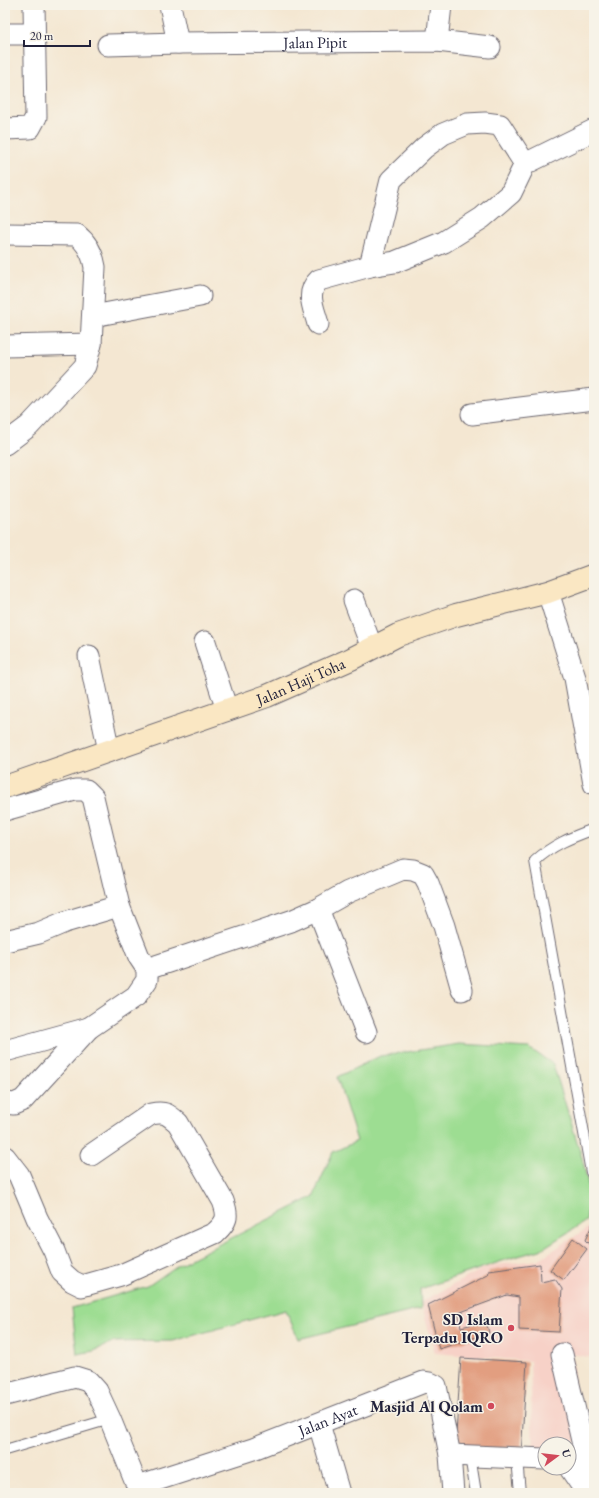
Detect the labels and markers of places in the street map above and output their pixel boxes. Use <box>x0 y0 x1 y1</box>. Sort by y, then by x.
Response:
place label: SD Islam Terpadu IQRO <box>401 1309 503 1348</box>
marker: SD Islam Terpadu IQRO <box>506 1323 516 1333</box>
place label: Masjid Al Qolam <box>370 1396 483 1417</box>
marker: Masjid Al Qolam <box>486 1401 496 1411</box>

